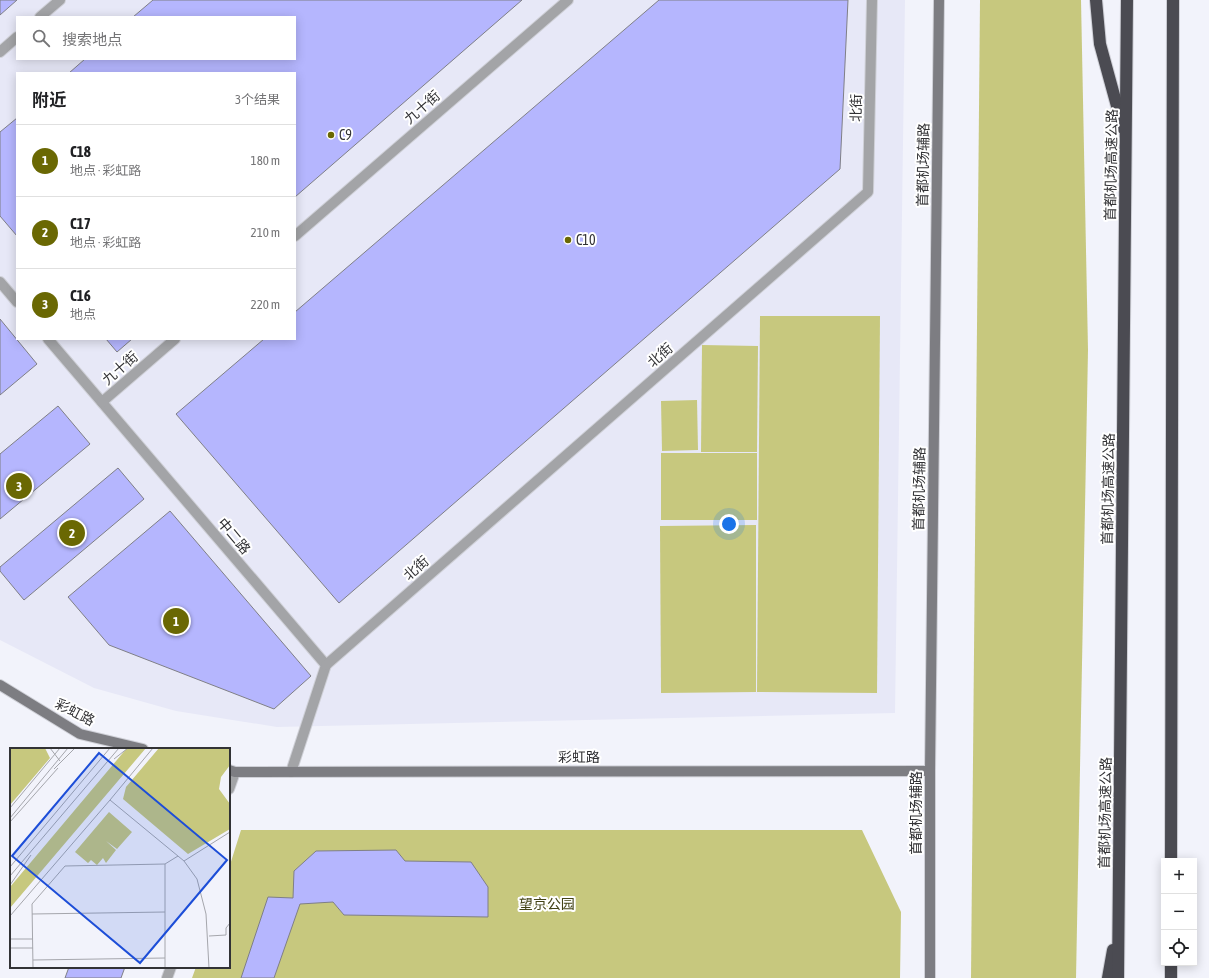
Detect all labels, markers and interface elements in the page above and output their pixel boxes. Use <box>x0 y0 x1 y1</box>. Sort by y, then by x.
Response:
search box <box>16 16 296 60</box>
icon: search <box>30 27 52 49</box>
text: 搜索地点 <box>62 31 122 48</box>
street label: 九十街 <box>401 87 443 127</box>
text: 附近 <box>32 90 66 110</box>
text: 3个结果 <box>235 92 280 107</box>
street label: 北街 <box>848 94 864 122</box>
street label: 首都机场高速公路 <box>1102 109 1120 221</box>
street label: 首都机场辅路 <box>914 123 932 207</box>
place label: C9 <box>339 127 352 143</box>
marker: C9 <box>326 130 336 140</box>
text: C18 <box>70 143 91 160</box>
text: 1 <box>42 153 48 168</box>
text: 180 m <box>251 153 280 168</box>
text: 地点 · 彩虹路 <box>70 163 141 178</box>
text: C17 <box>70 215 91 232</box>
text: 2 <box>42 225 48 240</box>
text: 210 m <box>251 225 280 240</box>
place label: C10 <box>576 232 596 248</box>
text: 地点 · 彩虹路 <box>70 235 141 250</box>
marker: C10 <box>563 235 573 245</box>
text: C16 <box>70 287 91 304</box>
text: 3 <box>42 297 48 312</box>
text: 220 m <box>251 297 280 312</box>
text: 地点 <box>70 307 96 322</box>
street label: 北街 <box>644 340 676 370</box>
street label: 九十街 <box>99 348 141 388</box>
street label: 首都机场高速公路 <box>1099 433 1117 545</box>
street label: 首都机场辅路 <box>910 447 928 531</box>
pin: 3 <box>6 471 32 501</box>
your location <box>719 514 739 534</box>
street label: 中二路 <box>214 515 254 557</box>
pin: 2 <box>59 518 85 548</box>
street label: 北街 <box>400 553 432 583</box>
pin: 1 <box>163 606 189 636</box>
street label: 彩虹路 <box>53 695 97 729</box>
inset map <box>10 748 230 968</box>
street label: 彩虹路 <box>558 749 600 765</box>
street label: 首都机场高速公路 <box>1096 757 1114 869</box>
street label: 首都机场辅路 <box>908 771 924 855</box>
map controls <box>1161 858 1197 966</box>
button: + <box>1161 858 1197 894</box>
button: − <box>1161 894 1197 930</box>
park label: 望京公园 <box>519 896 575 912</box>
button: locate <box>1161 930 1197 966</box>

